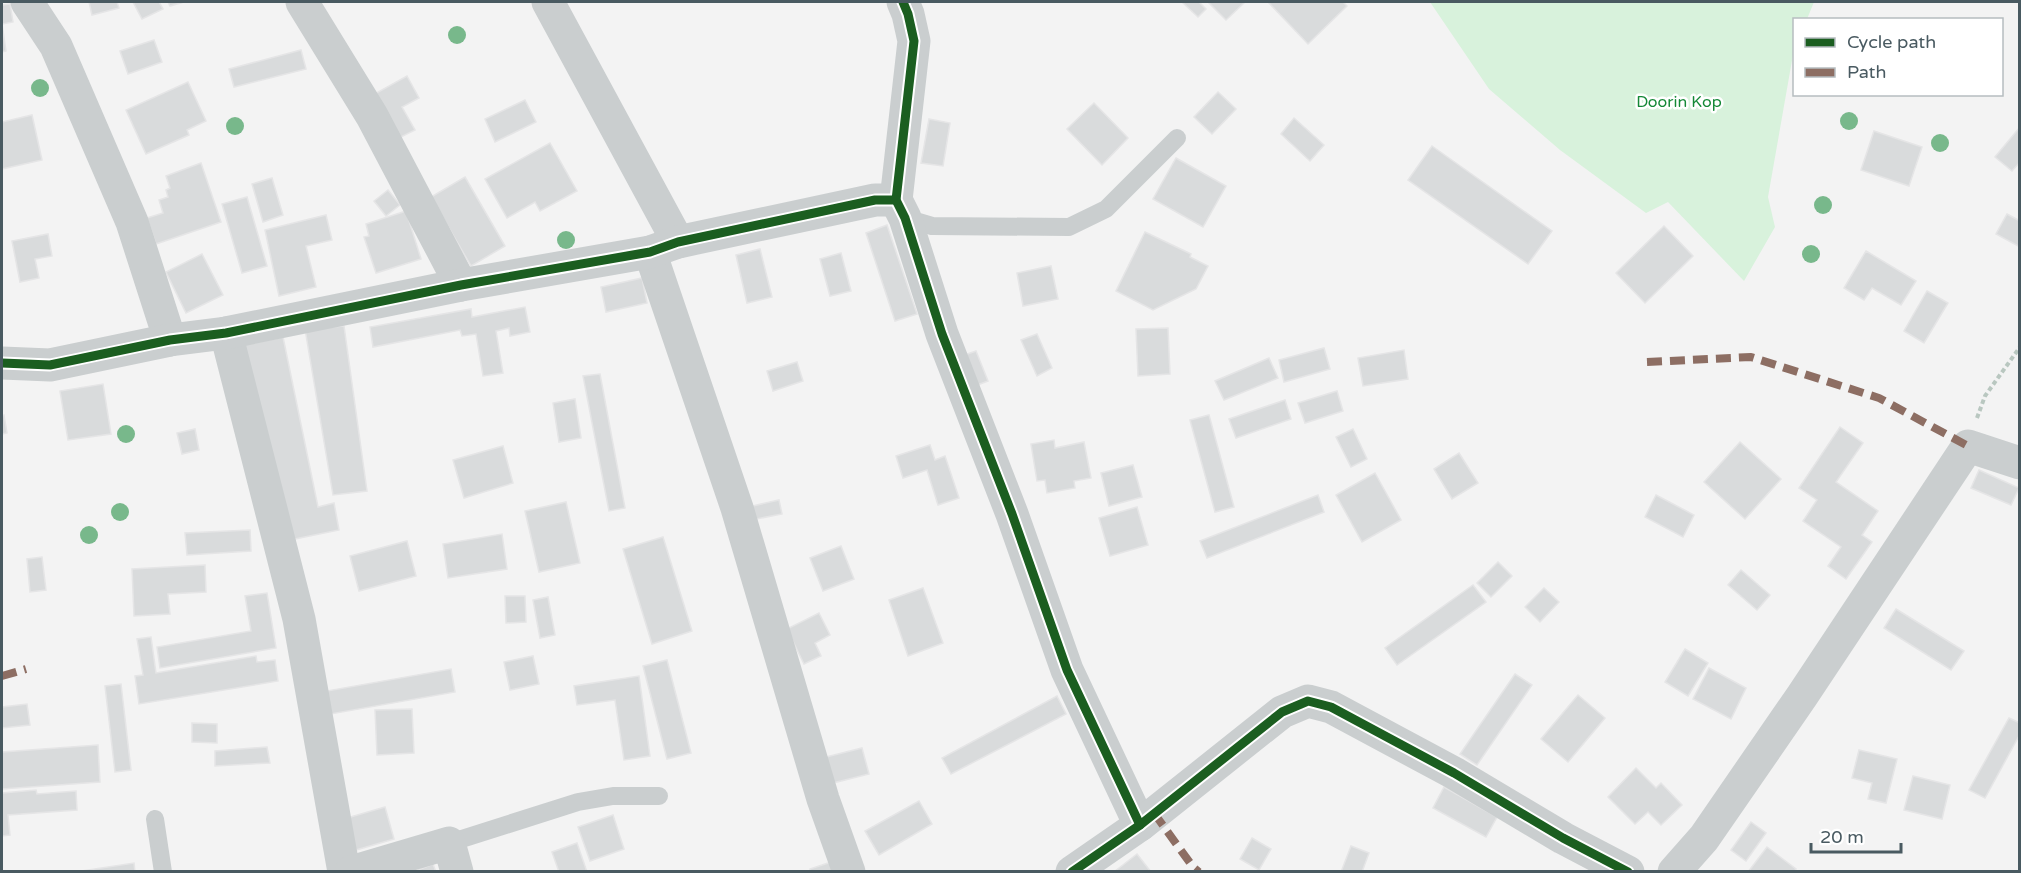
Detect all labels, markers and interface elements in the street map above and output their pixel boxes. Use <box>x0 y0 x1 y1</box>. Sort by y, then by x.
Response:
legend <box>1793 18 2003 96</box>
text: Cycle path <box>1847 31 1936 53</box>
text: Path <box>1847 61 1886 83</box>
park label: Doorin Kop <box>1636 92 1722 112</box>
scale bar <box>1811 816 1901 854</box>
text: 20 m <box>1820 826 1864 848</box>

